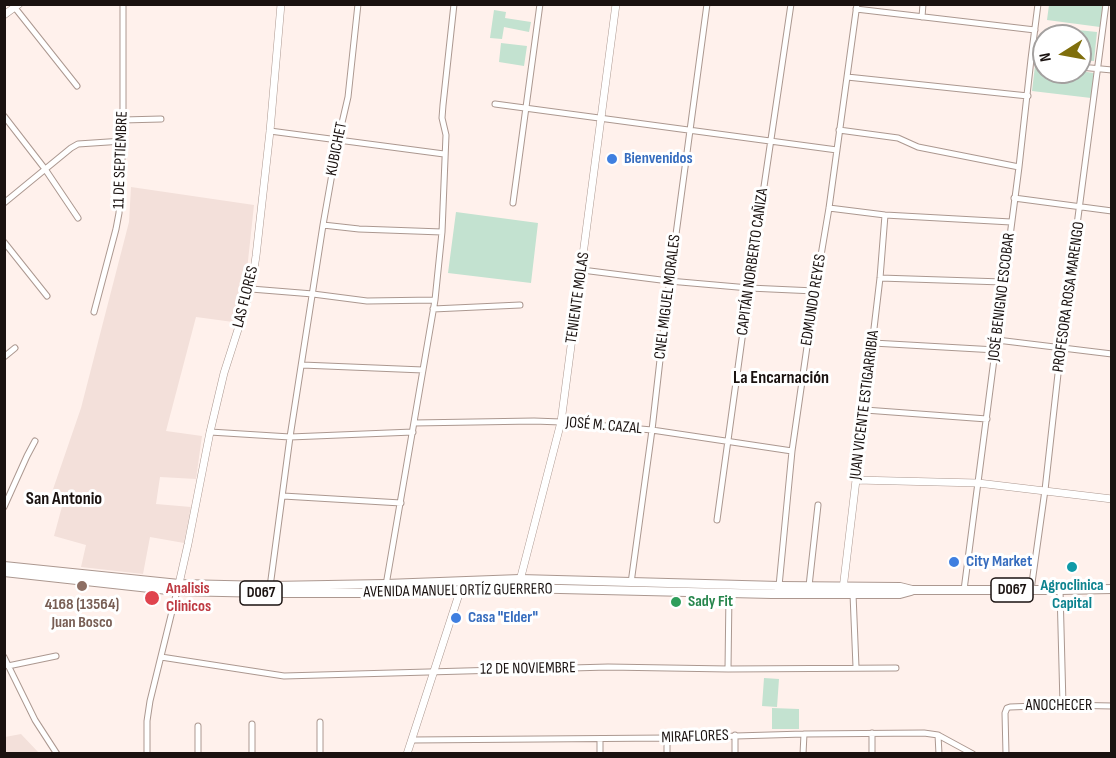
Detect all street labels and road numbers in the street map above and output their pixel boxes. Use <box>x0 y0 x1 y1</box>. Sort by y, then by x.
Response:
street label: 11 DE SEPTIEMBRE <box>110 111 132 209</box>
street label: KUBICHET <box>322 120 352 178</box>
street label: CAPITÁN NORBERTO CAÑIZA <box>733 187 773 337</box>
street label: PROFESORA ROSA MARENGO <box>1049 220 1089 374</box>
street label: JOSÉ BENIGNO ESCOBAR <box>985 232 1019 362</box>
street label: CNEL MIGUEL MORALES <box>651 234 685 360</box>
street label: TENIENTE MOLAS <box>562 251 594 345</box>
street label: EDMUNDO REYES <box>797 253 831 347</box>
street label: LAS FLORES <box>229 264 263 330</box>
street label: JUAN VICENTE ESTIGARRIBIA <box>846 329 884 481</box>
street label: JOSÉ M. CAZAL <box>565 413 643 439</box>
road number: D067 <box>991 578 1033 602</box>
street label: AVENIDA MANUEL ORTÍZ GUERRERO <box>363 580 553 602</box>
road number: D067 <box>240 581 282 605</box>
street label: 12 DE NOVIEMBRE <box>480 659 576 679</box>
street label: ANOCHECER <box>1026 696 1092 716</box>
street label: MIRAFLORES <box>661 726 729 748</box>

